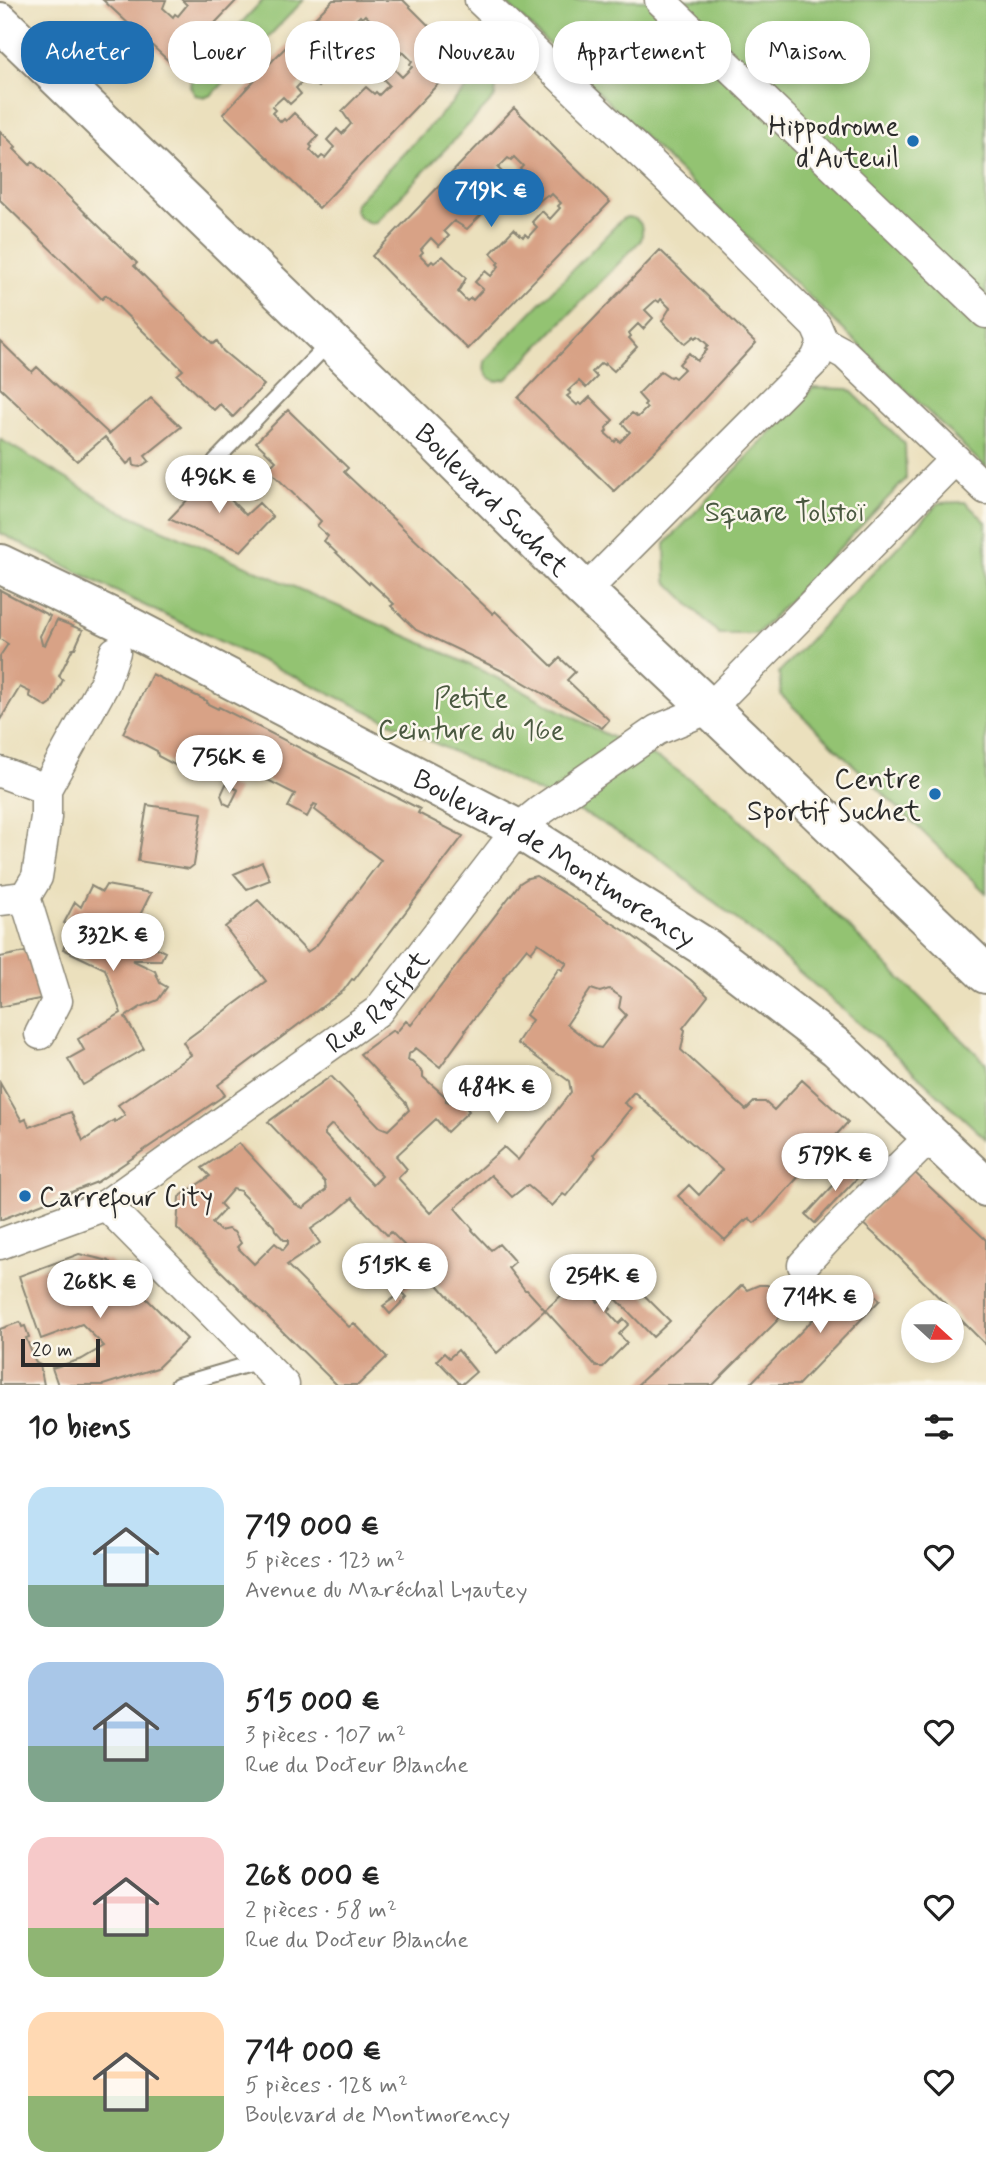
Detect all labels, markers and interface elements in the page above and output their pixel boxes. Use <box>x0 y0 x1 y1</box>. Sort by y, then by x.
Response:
chip: Acheter <box>21 21 154 84</box>
chip: Louer <box>168 21 271 84</box>
chip: Filtres <box>285 21 400 84</box>
chip: Nouveau <box>414 21 539 84</box>
chip: Appartement <box>553 21 731 84</box>
chip: Maison <box>745 21 870 84</box>
place label: Hippodrome d'Auteuil <box>768 109 899 178</box>
marker: Hippodrome d'Auteuil <box>905 133 921 149</box>
pin: 719K € <box>434 170 548 229</box>
text: 719K € <box>454 177 528 207</box>
street label: Boulevard Suchet <box>406 416 577 586</box>
pin: 496K € <box>162 456 276 515</box>
text: 496K € <box>181 463 257 493</box>
park label: Square Tolstoï <box>705 495 865 532</box>
park label: Petite Ceinture du 16e <box>378 681 564 750</box>
pin: 756K € <box>172 736 286 795</box>
text: 756K € <box>192 743 266 773</box>
street label: Boulevard de Montmorency <box>406 761 702 958</box>
place label: Centre Sportif Suchet <box>747 762 922 831</box>
marker: Centre Sportif Suchet <box>927 786 943 802</box>
pin: 332K € <box>56 914 170 973</box>
text: 332K € <box>77 921 149 951</box>
street label: Rue Raffet <box>319 943 439 1064</box>
pin: 484K € <box>440 1066 554 1125</box>
text: 484K € <box>458 1073 536 1103</box>
pin: 579K € <box>778 1134 892 1193</box>
text: 579K € <box>797 1141 873 1171</box>
place label: Carrefour City <box>39 1180 213 1219</box>
marker: Carrefour City <box>17 1188 33 1204</box>
pin: 515K € <box>338 1244 452 1303</box>
text: 515K € <box>358 1251 432 1281</box>
pin: 254K € <box>546 1254 660 1314</box>
pin: 268K € <box>43 1260 157 1320</box>
text: 254K € <box>566 1262 640 1292</box>
text: 268K € <box>63 1268 137 1298</box>
pin: 714K € <box>763 1276 877 1335</box>
text: 714K € <box>783 1283 857 1313</box>
north arrow <box>901 1300 964 1363</box>
map controls <box>901 1300 964 1363</box>
scale bar <box>21 1336 100 1368</box>
text: 20 m <box>32 1338 72 1363</box>
text: 10 biens <box>28 1408 130 1447</box>
icon: filters <box>920 1408 958 1446</box>
text: 719 000 € <box>245 1507 380 1546</box>
icon: home <box>84 1515 168 1599</box>
icon: heart <box>920 1538 958 1576</box>
text: 5 pièces · 123 m² <box>245 1546 405 1576</box>
text: Avenue du Maréchal Lyautey <box>245 1576 528 1606</box>
text: 515 000 € <box>245 1682 380 1721</box>
icon: home <box>84 1690 168 1774</box>
icon: heart <box>920 1713 958 1751</box>
text: 3 pièces · 107 m² <box>245 1721 406 1751</box>
text: Rue du Docteur Blanche <box>245 1751 469 1781</box>
text: 268 000 € <box>245 1857 380 1896</box>
icon: home <box>84 1865 168 1949</box>
icon: heart <box>920 1888 958 1926</box>
text: 2 pièces · 58 m² <box>245 1896 397 1926</box>
text: Rue du Docteur Blanche <box>245 1926 469 1956</box>
text: 714 000 € <box>245 2032 382 2071</box>
icon: home <box>84 2040 168 2124</box>
icon: heart <box>920 2063 958 2101</box>
text: 5 pièces · 128 m² <box>245 2071 408 2101</box>
text: Boulevard de Montmorency <box>245 2101 510 2131</box>

